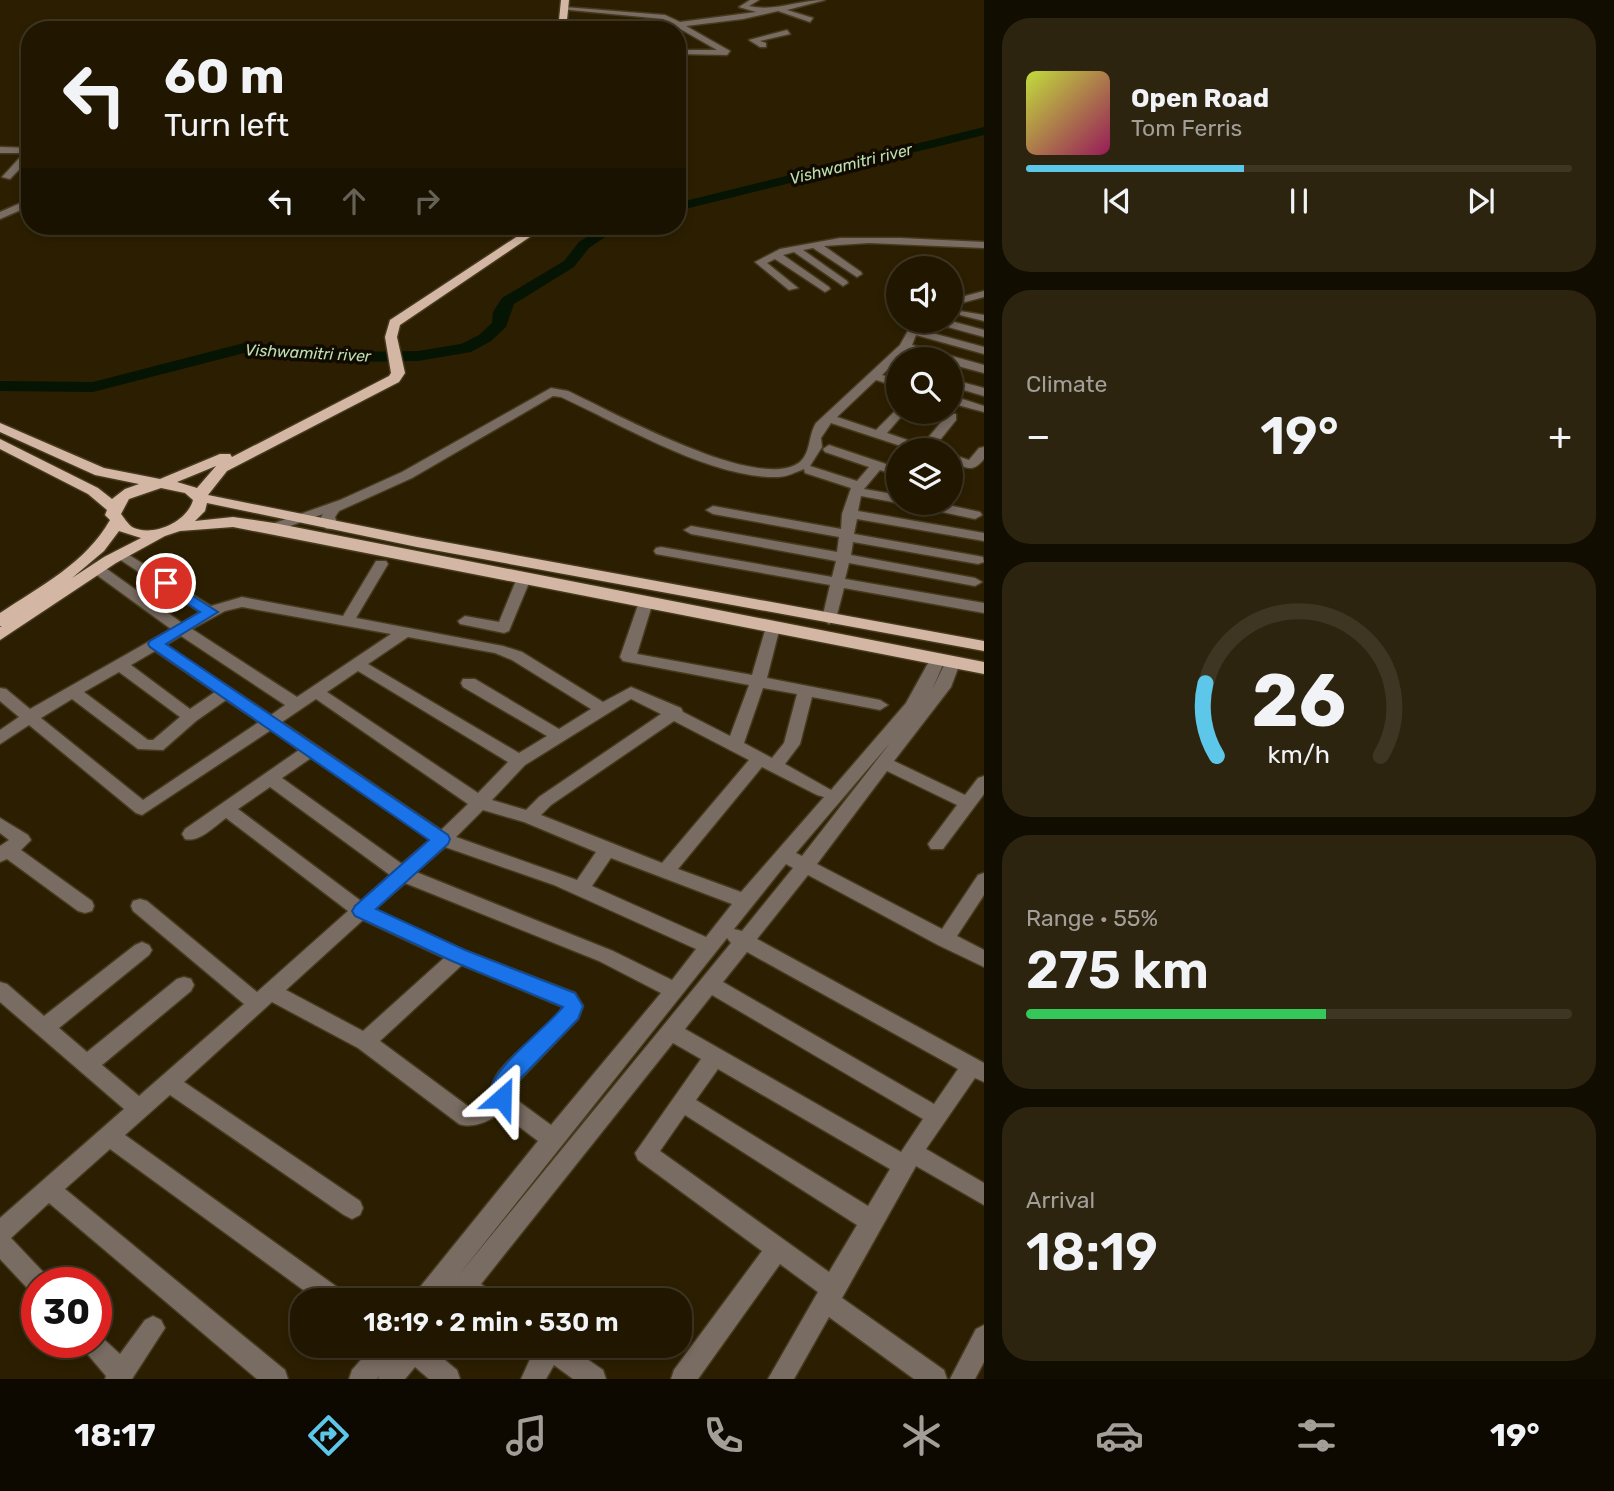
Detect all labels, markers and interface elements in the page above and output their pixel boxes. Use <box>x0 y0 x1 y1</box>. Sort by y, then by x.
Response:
text: 60 m <box>164 47 285 105</box>
icon: left <box>49 49 140 140</box>
text: Open Road <box>1131 83 1269 114</box>
text: Turn left <box>164 106 289 144</box>
text: Tom Ferris <box>1131 114 1242 142</box>
water label: Vishwamitri river <box>787 139 915 188</box>
icon: left <box>262 182 300 220</box>
icon: ahead <box>335 182 373 220</box>
icon: right <box>408 182 446 220</box>
icon: previous <box>1098 182 1136 220</box>
icon: pause <box>1280 182 1318 220</box>
icon: next <box>1462 182 1500 220</box>
map controls <box>886 256 963 515</box>
button: sound <box>886 256 963 333</box>
water label: Vishwamitri river <box>245 340 372 366</box>
button: search <box>886 347 963 424</box>
text: Climate <box>1026 370 1107 398</box>
text: 19° <box>1260 405 1339 467</box>
text: − <box>1026 413 1051 459</box>
text: + <box>1548 413 1572 459</box>
button: layers <box>886 438 963 515</box>
pin <box>136 553 196 613</box>
icon: arrive <box>147 564 185 602</box>
text: 26 <box>1252 658 1346 744</box>
text: km/h <box>1268 739 1330 768</box>
text: Range · 55% <box>1026 904 1158 932</box>
text: 275 km <box>1026 939 1209 1001</box>
position arrow <box>465 1061 539 1135</box>
text: Arrival <box>1026 1186 1095 1214</box>
text: 18:19 <box>1026 1221 1158 1283</box>
speed limit sign: 30 <box>21 1267 112 1358</box>
text: 18:19 · 2 min · 530 m <box>363 1307 619 1338</box>
icon: directions <box>304 1411 353 1460</box>
icon: music <box>502 1411 551 1460</box>
icon: phone <box>699 1411 748 1460</box>
icon: climate <box>897 1411 946 1460</box>
icon: car <box>1095 1411 1144 1460</box>
icon: filters <box>1292 1411 1341 1460</box>
text: 18:17 <box>74 1416 155 1454</box>
text: 19° <box>1490 1416 1540 1454</box>

